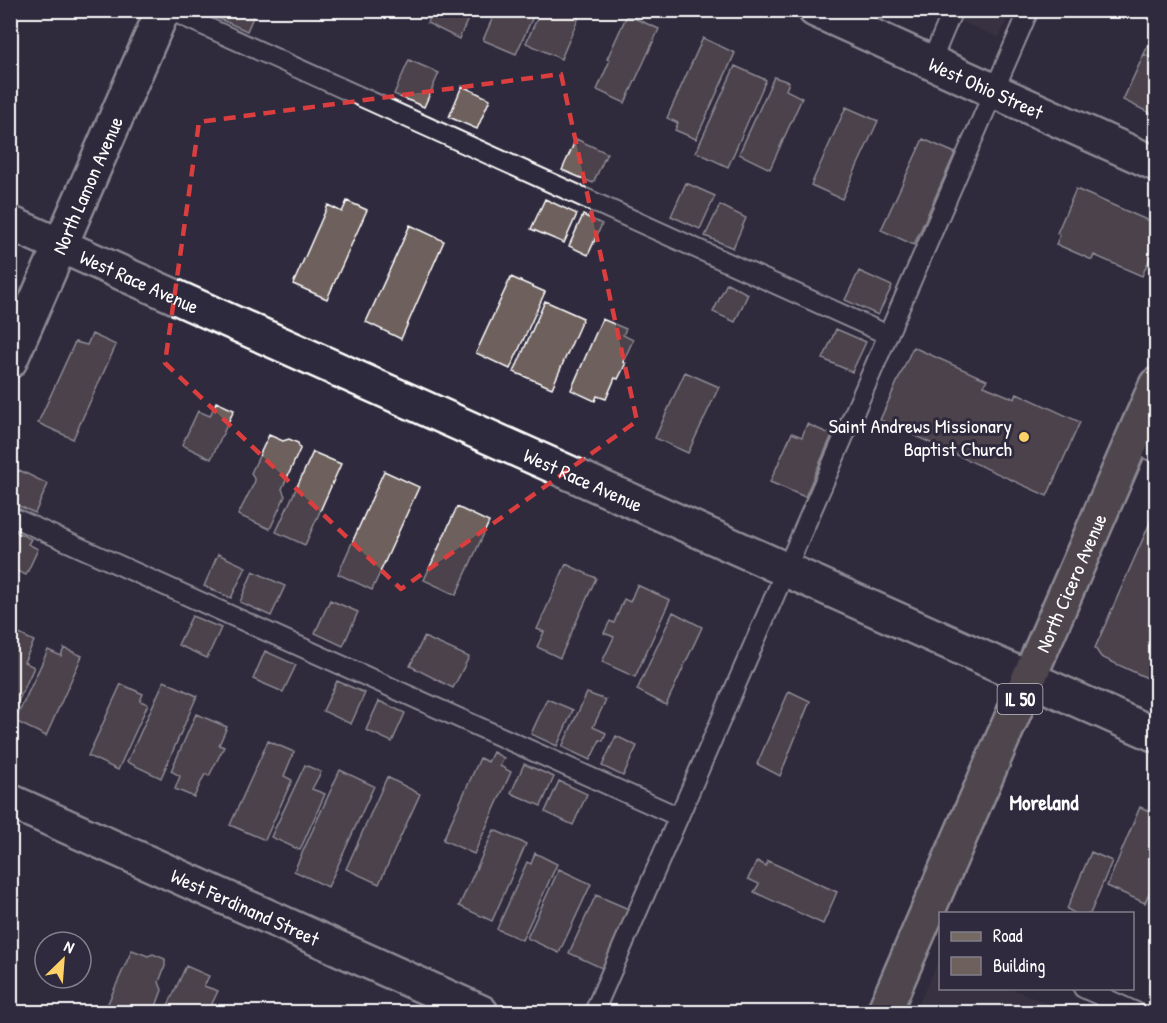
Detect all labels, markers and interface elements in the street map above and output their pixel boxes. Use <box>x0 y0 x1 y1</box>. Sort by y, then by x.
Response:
street label: West Ohio Street <box>925 50 1049 125</box>
street label: North Lamon Avenue <box>45 112 129 258</box>
street label: West Race Avenue <box>76 243 203 319</box>
place label: Saint Andrews Missionary Baptist Church <box>829 412 1012 462</box>
marker: Saint Andrews Missionary Baptist Church <box>1017 430 1031 444</box>
street label: West Race Avenue <box>520 441 647 518</box>
street label: North Cicero Avenue <box>1028 509 1112 656</box>
road number: IL 50 <box>998 684 1042 714</box>
district label: Moreland <box>1010 788 1079 817</box>
street label: West Ferdinand Street <box>167 861 325 952</box>
legend <box>939 912 1134 990</box>
text: Road <box>993 923 1023 948</box>
north arrow <box>33 930 93 990</box>
text: N <box>61 935 78 958</box>
text: Building <box>993 953 1045 978</box>

